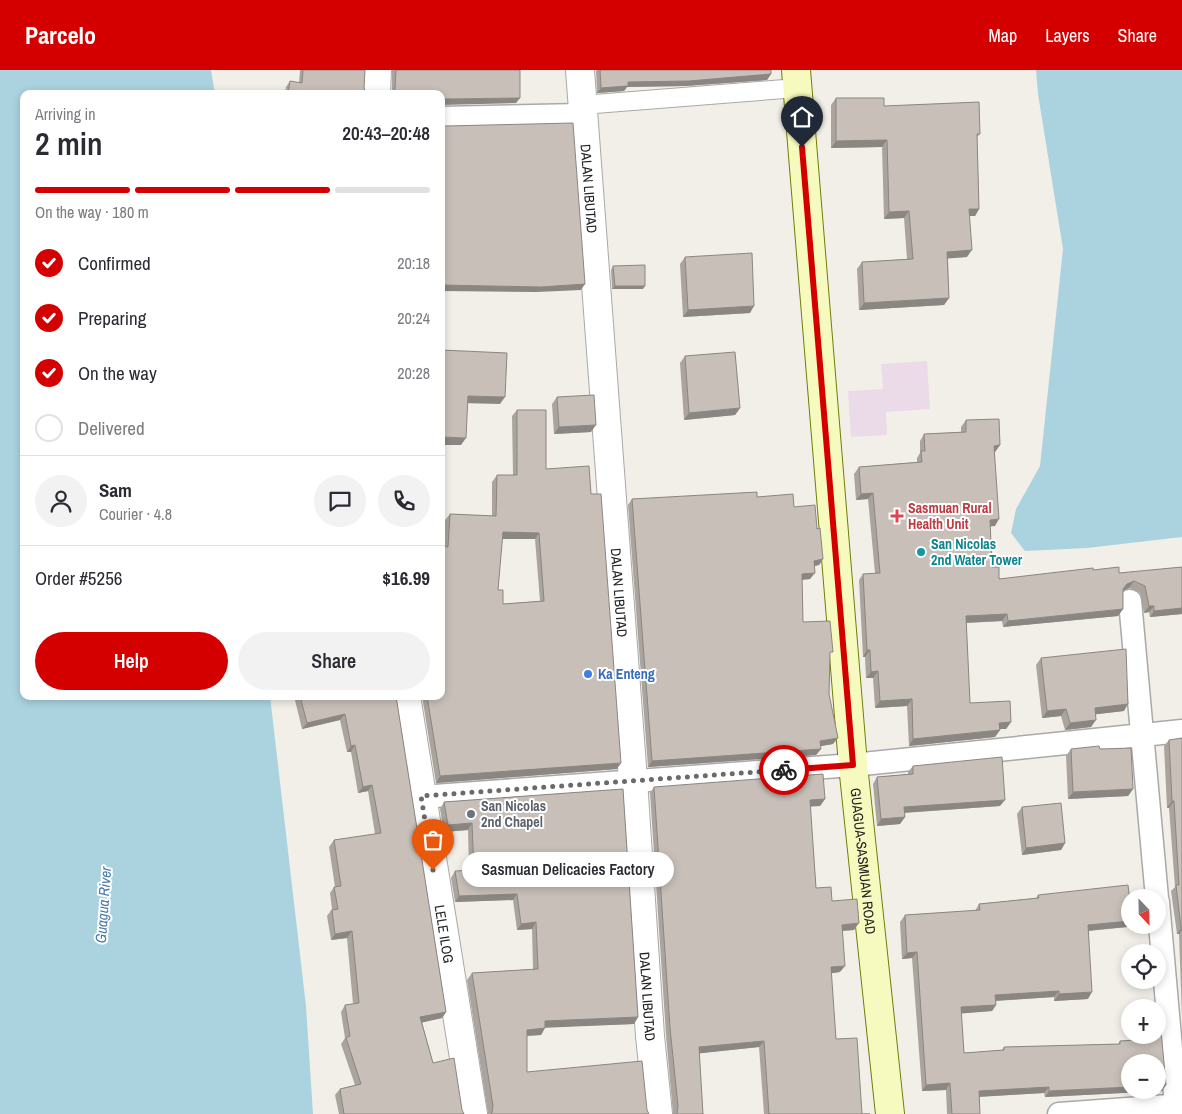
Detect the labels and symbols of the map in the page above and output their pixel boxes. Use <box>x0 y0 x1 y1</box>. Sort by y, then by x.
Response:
pin <box>781 96 823 147</box>
street label: DALAN LIBUTAD <box>577 143 601 234</box>
place label: Sasmuan Rural Health Unit <box>908 499 992 533</box>
marker: Sasmuan Rural Health Unit <box>890 509 904 523</box>
place label: San Nicolas 2nd Water Tower <box>931 535 1023 569</box>
marker: San Nicolas 2nd Water Tower <box>915 546 927 558</box>
street label: DALAN LIBUTAD <box>607 547 631 638</box>
place label: Ka Enteng <box>598 665 655 683</box>
marker: Ka Enteng <box>582 668 594 680</box>
courier <box>759 745 809 795</box>
street label: GUAGUA-SASMUAN ROAD <box>846 787 880 935</box>
place label: San Nicolas 2nd Chapel <box>481 797 546 831</box>
marker: San Nicolas 2nd Chapel <box>465 808 477 820</box>
pin <box>412 819 454 870</box>
callout: Sasmuan Delicacies Factory <box>463 852 676 888</box>
water label: Guagua River <box>90 865 116 944</box>
north arrow <box>1121 889 1166 934</box>
street label: LELE ILOG <box>431 904 458 964</box>
street label: DALAN LIBUTAD <box>635 951 659 1042</box>

